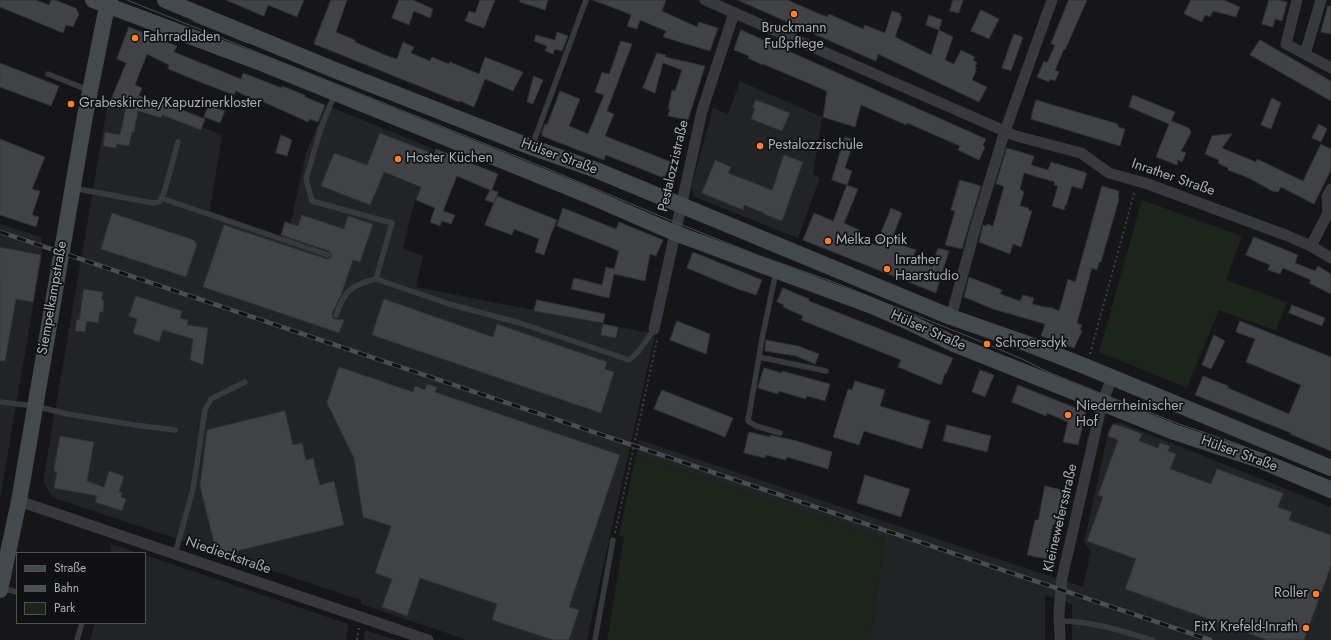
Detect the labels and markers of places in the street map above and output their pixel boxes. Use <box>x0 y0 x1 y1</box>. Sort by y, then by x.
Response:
marker: Bruckmann Fußpflege <box>789 9 799 19</box>
place label: Bruckmann Fußpflege <box>761 21 827 54</box>
place label: Fahrradladen <box>143 30 220 46</box>
marker: Fahrradladen <box>130 33 140 43</box>
place label: Grabeskirche/Kapuzinerkloster <box>79 96 262 112</box>
marker: Grabeskirche/Kapuzinerkloster <box>66 99 76 109</box>
place label: Pestalozzischule <box>768 138 863 154</box>
marker: Pestalozzischule <box>755 141 765 151</box>
place label: Hoster Küchen <box>406 151 493 167</box>
marker: Hoster Küchen <box>393 154 403 164</box>
place label: Melka Optik <box>836 233 907 249</box>
marker: Melka Optik <box>823 236 833 246</box>
place label: Inrather Haarstudio <box>895 253 959 286</box>
marker: Inrather Haarstudio <box>882 264 892 274</box>
place label: Schroersdyk <box>995 336 1067 352</box>
marker: Schroersdyk <box>982 339 992 349</box>
place label: Niederrheinischer Hof <box>1076 399 1183 432</box>
marker: Niederrheinischer Hof <box>1063 410 1073 420</box>
place label: Roller <box>1274 586 1308 602</box>
marker: Roller <box>1311 589 1321 599</box>
place label: FitX Krefeld-Inrath <box>1194 620 1298 636</box>
marker: FitX Krefeld-Inrath <box>1301 623 1311 633</box>

